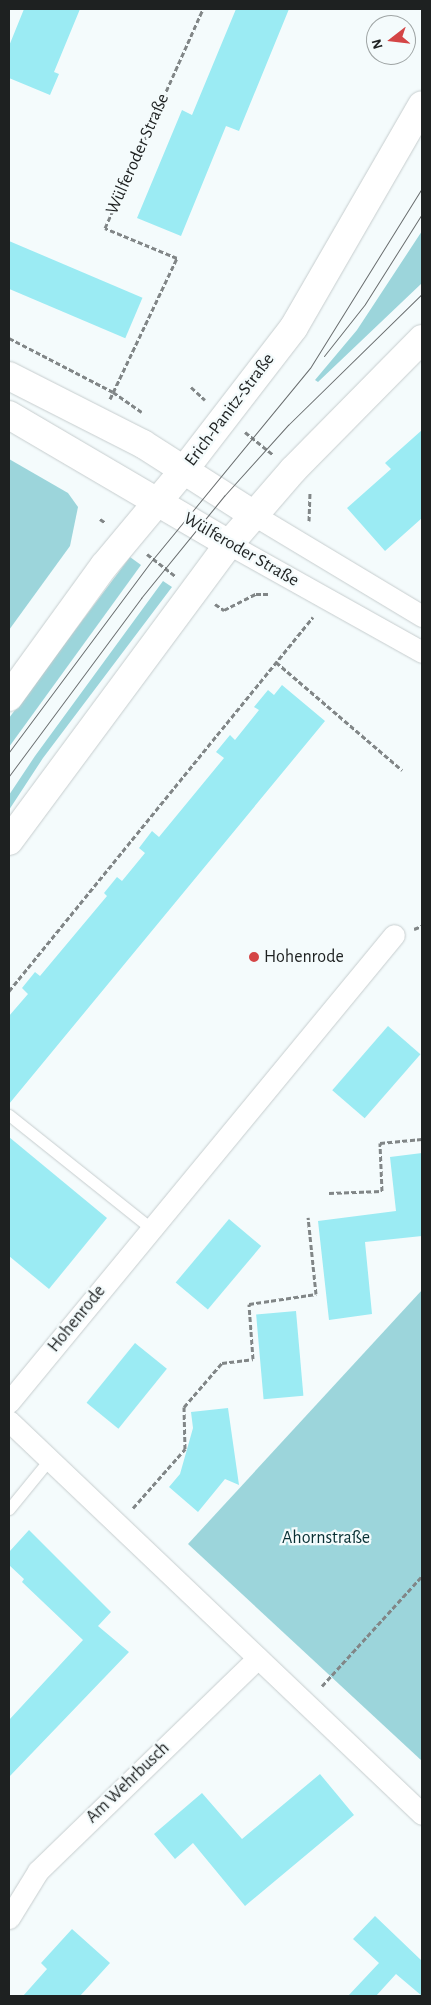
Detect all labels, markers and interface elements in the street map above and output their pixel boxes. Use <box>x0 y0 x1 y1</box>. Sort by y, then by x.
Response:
north arrow <box>366 15 416 65</box>
text: N <box>369 37 386 50</box>
street label: Wülferoder Straße <box>102 90 174 218</box>
street label: Erich-Panitz-Straße <box>181 349 279 471</box>
street label: Wülferoder Straße <box>179 508 303 592</box>
place label: Hohenrode <box>264 946 344 968</box>
marker: Hohenrode <box>248 951 260 963</box>
street label: Hohenrode <box>43 1281 111 1357</box>
park label: Ahornstraße <box>282 1527 370 1549</box>
street label: Am Wehrbusch <box>82 1738 174 1828</box>

